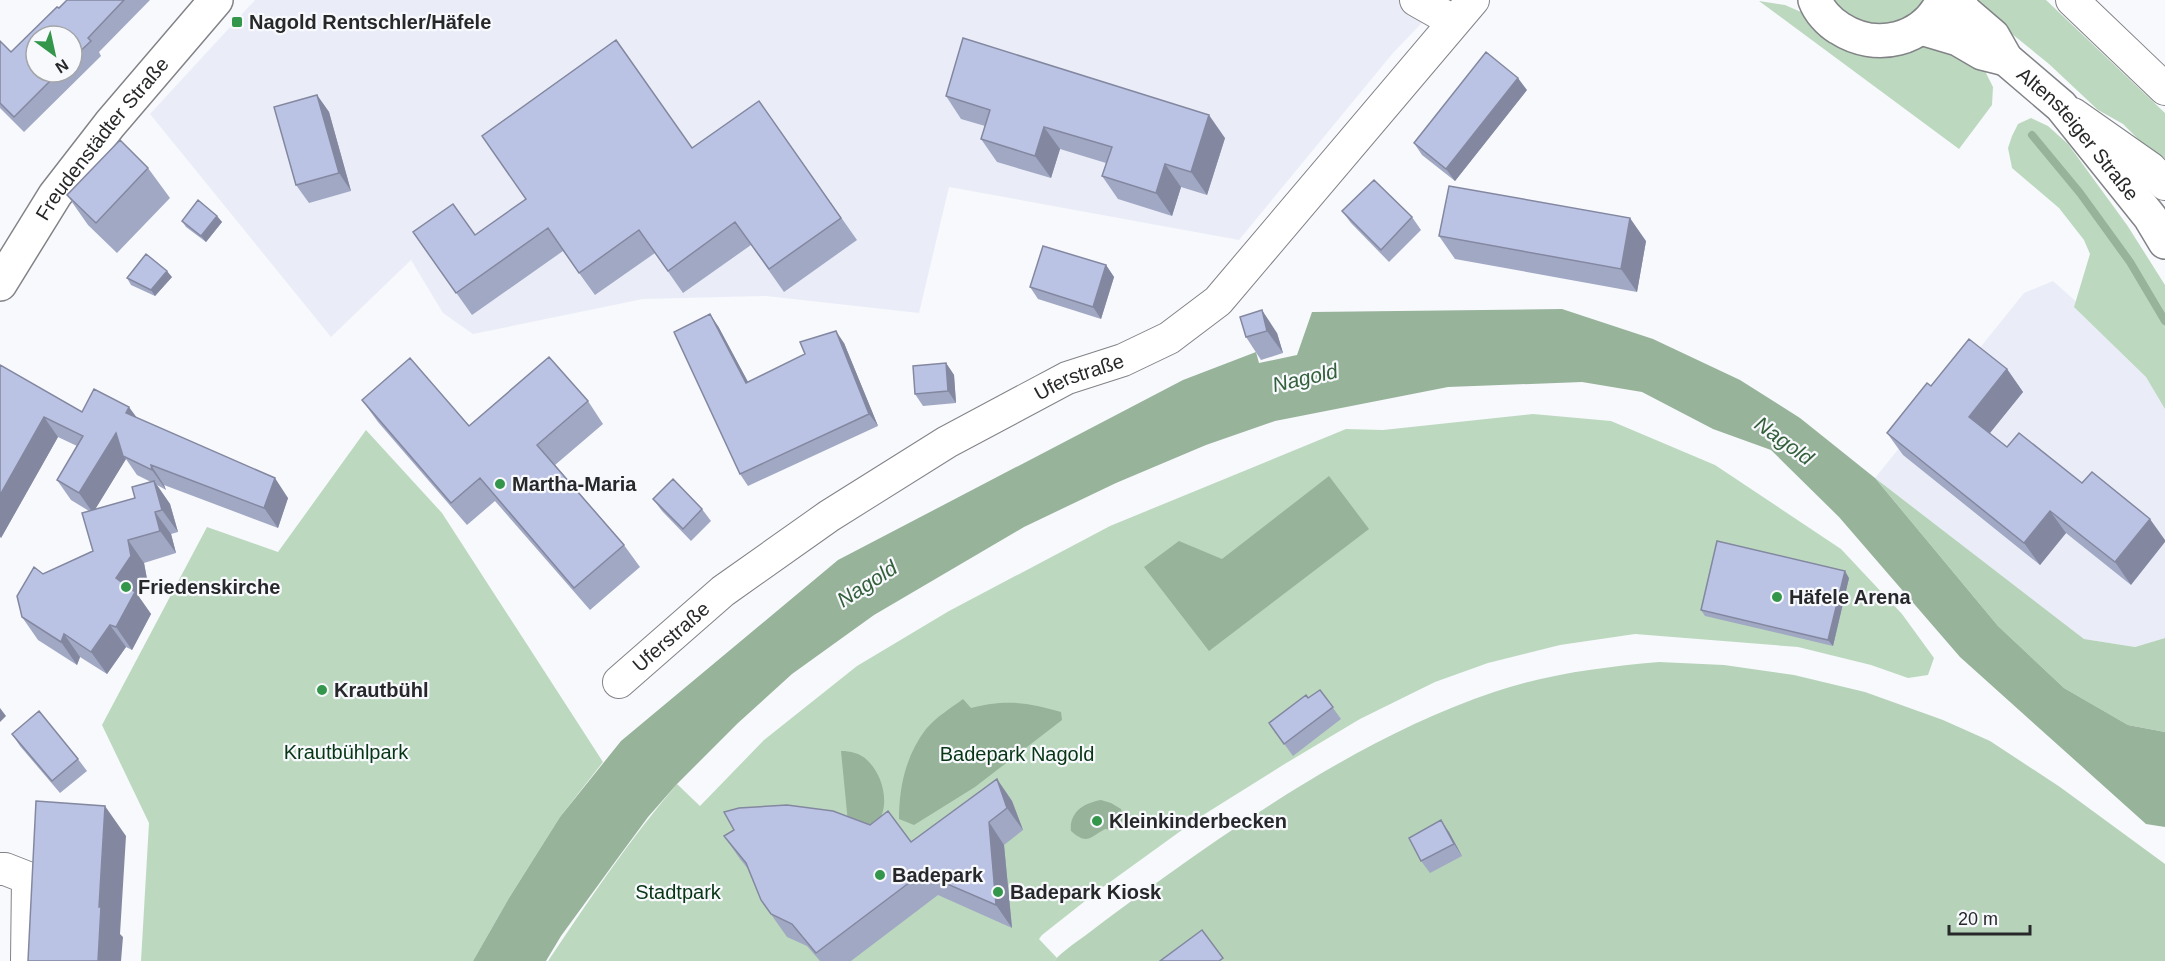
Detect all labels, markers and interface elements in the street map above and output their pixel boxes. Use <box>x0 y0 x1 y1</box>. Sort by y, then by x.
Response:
place label: Nagold Rentschler/Häfele <box>249 11 491 33</box>
marker: Nagold Rentschler/Häfele <box>230 15 244 29</box>
north arrow <box>24 24 84 84</box>
street label: Freudenstädter Straße <box>31 53 173 224</box>
text: N <box>52 56 71 76</box>
street label: Altensteiger Straße <box>2013 63 2143 205</box>
street label: Uferstraße <box>1030 349 1126 404</box>
water label: Nagold <box>1270 359 1341 396</box>
water label: Nagold <box>1751 412 1819 470</box>
place label: Martha-Maria <box>512 473 637 495</box>
marker: Martha-Maria <box>493 477 507 491</box>
water label: Nagold <box>833 555 902 611</box>
place label: Friedenskirche <box>138 576 280 598</box>
marker: Friedenskirche <box>119 580 133 594</box>
place label: Häfele Arena <box>1789 586 1911 608</box>
marker: Häfele Arena <box>1770 590 1784 604</box>
street label: Uferstraße <box>628 597 714 676</box>
place label: Krautbühl <box>334 679 428 701</box>
marker: Krautbühl <box>315 683 329 697</box>
park label: Krautbühlpark <box>284 741 409 763</box>
park label: Badepark Nagold <box>940 743 1094 765</box>
place label: Kleinkinderbecken <box>1109 810 1287 832</box>
marker: Kleinkinderbecken <box>1090 814 1104 828</box>
place label: Badepark <box>892 864 984 886</box>
marker: Badepark <box>873 868 887 882</box>
park label: Stadtpark <box>635 881 722 903</box>
place label: Badepark Kiosk <box>1010 881 1162 903</box>
marker: Badepark Kiosk <box>991 885 1005 899</box>
scale bar <box>1949 898 2030 936</box>
text: 20 m <box>1958 909 1998 929</box>

